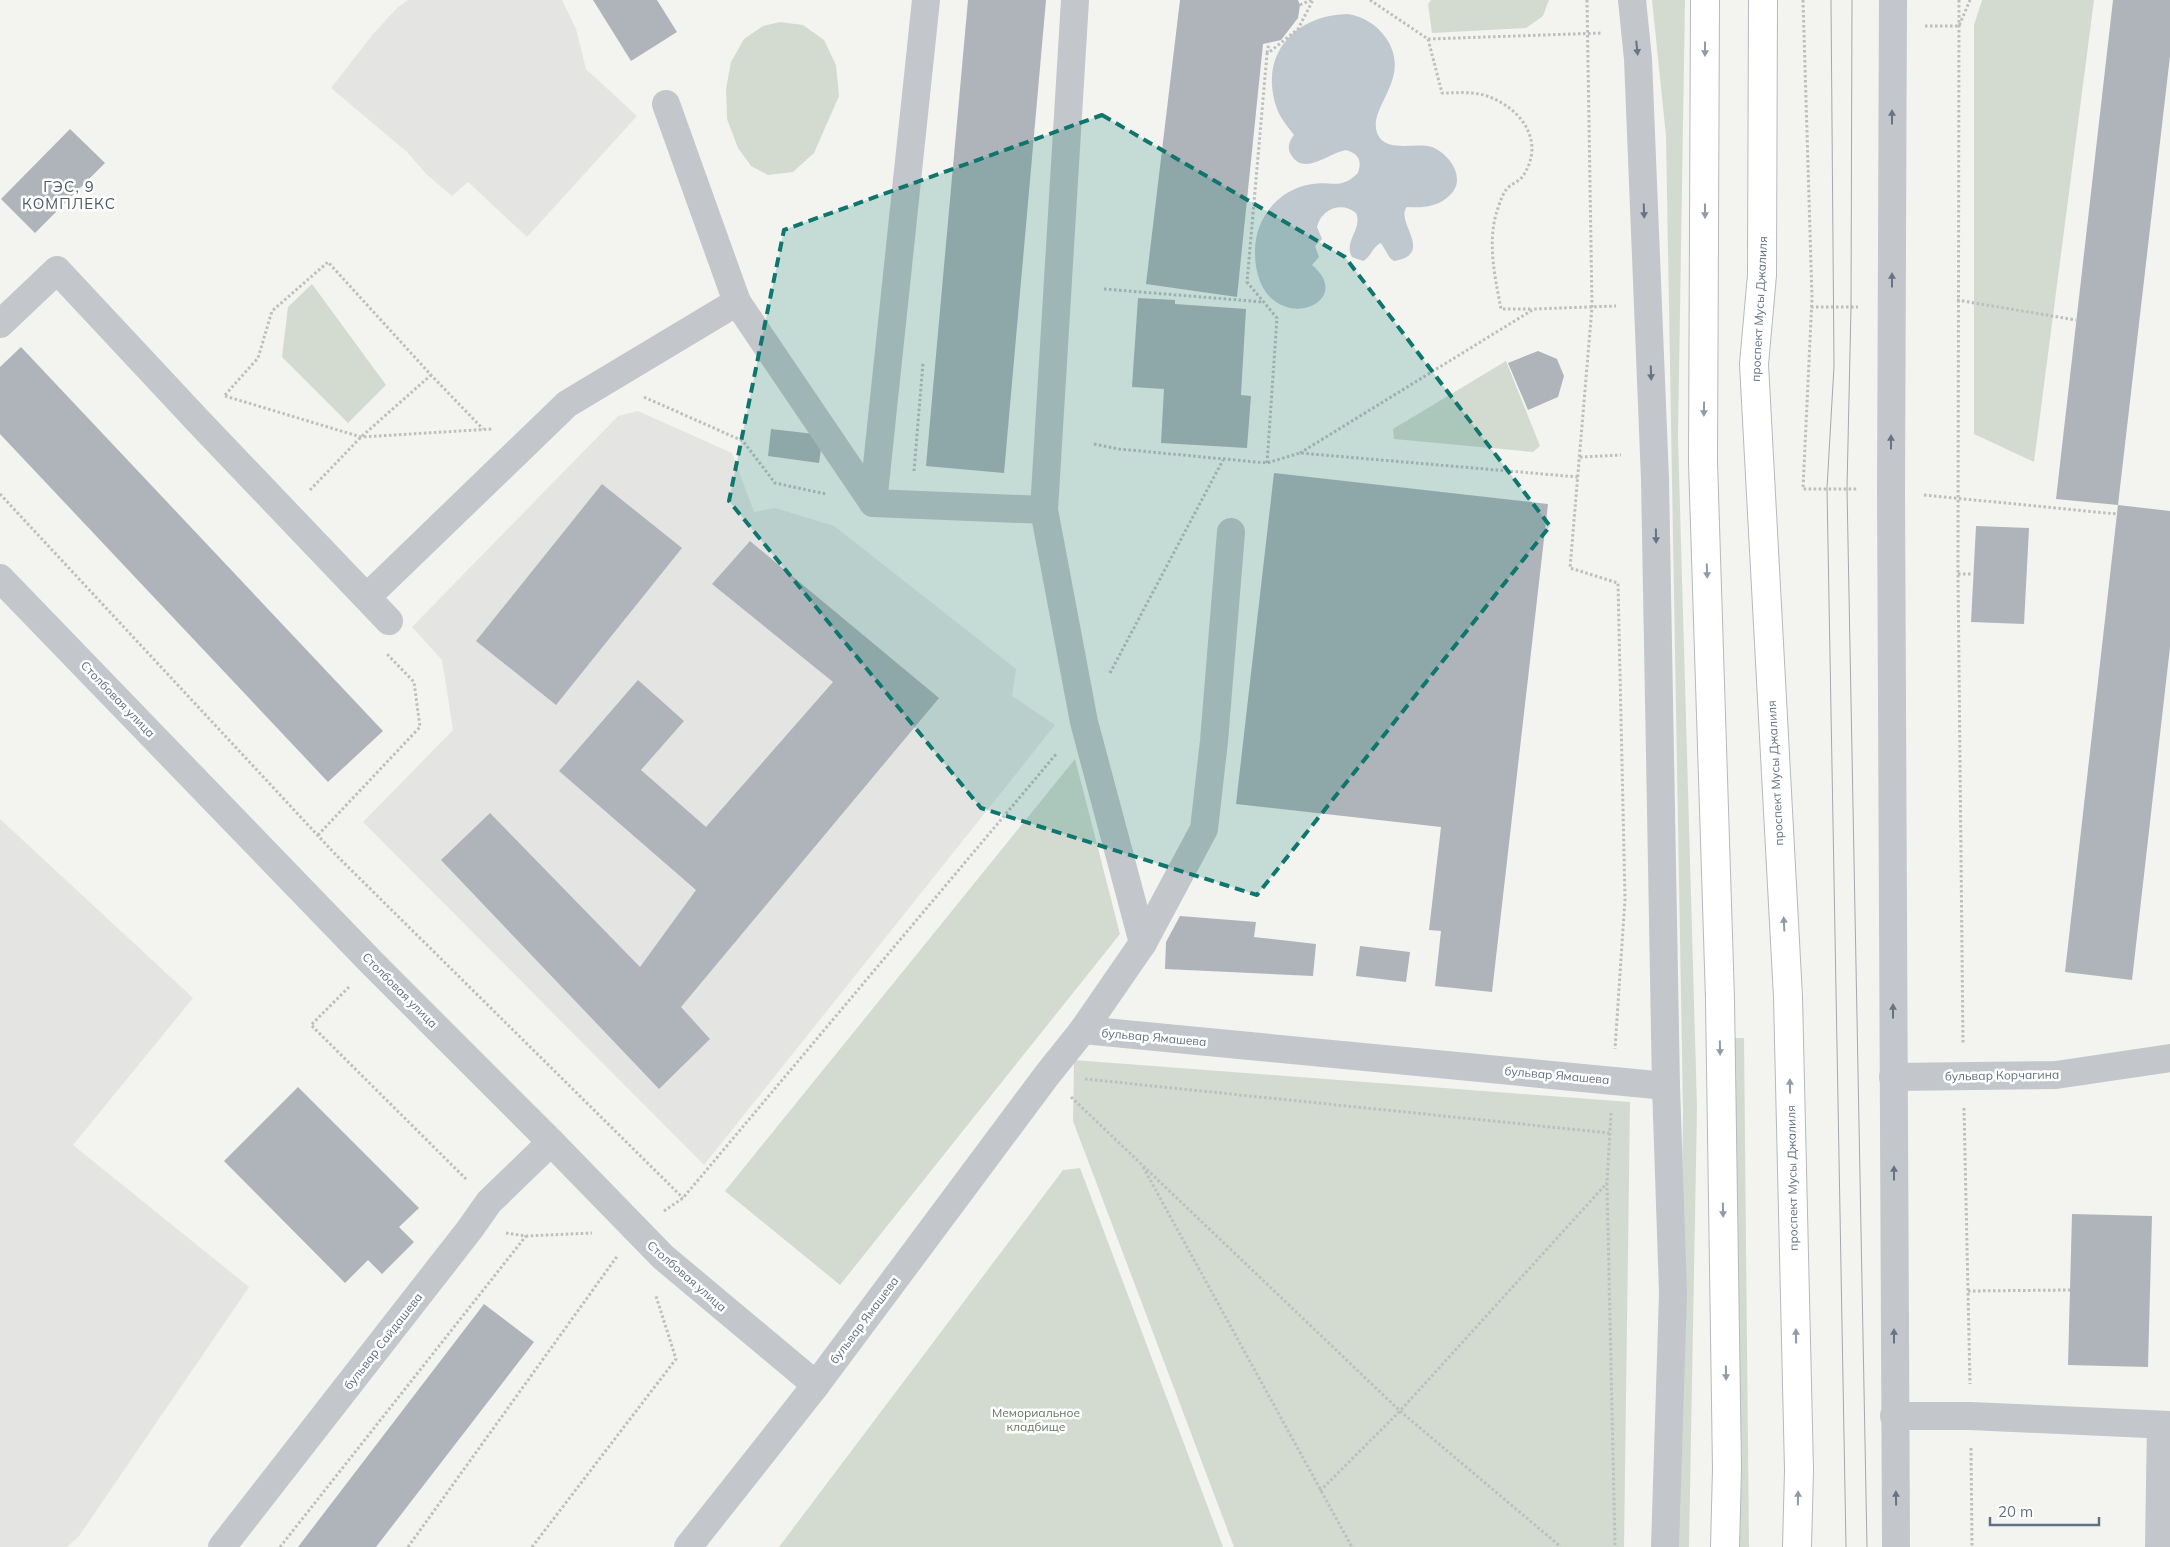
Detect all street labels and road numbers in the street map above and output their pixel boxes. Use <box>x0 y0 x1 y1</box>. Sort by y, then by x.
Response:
street label: проспект Мусы Джалиля <box>1748 236 1770 382</box>
street label: Столбовая улица <box>78 658 158 740</box>
street label: проспект Мусы Джалиля <box>1764 700 1786 846</box>
street label: Столбовая улица <box>359 949 441 1031</box>
street label: бульвар Ямашева <box>1101 1025 1207 1049</box>
street label: бульвар Ямашева <box>1504 1063 1610 1087</box>
street label: бульвар Корчагина <box>1945 1067 2059 1083</box>
street label: проспект Мусы Джалиля <box>1783 1105 1801 1251</box>
street label: Столбовая улица <box>644 1237 730 1315</box>
street label: бульвар Ямашева <box>826 1273 902 1367</box>
street label: бульвар Сайдашева <box>341 1290 425 1392</box>

